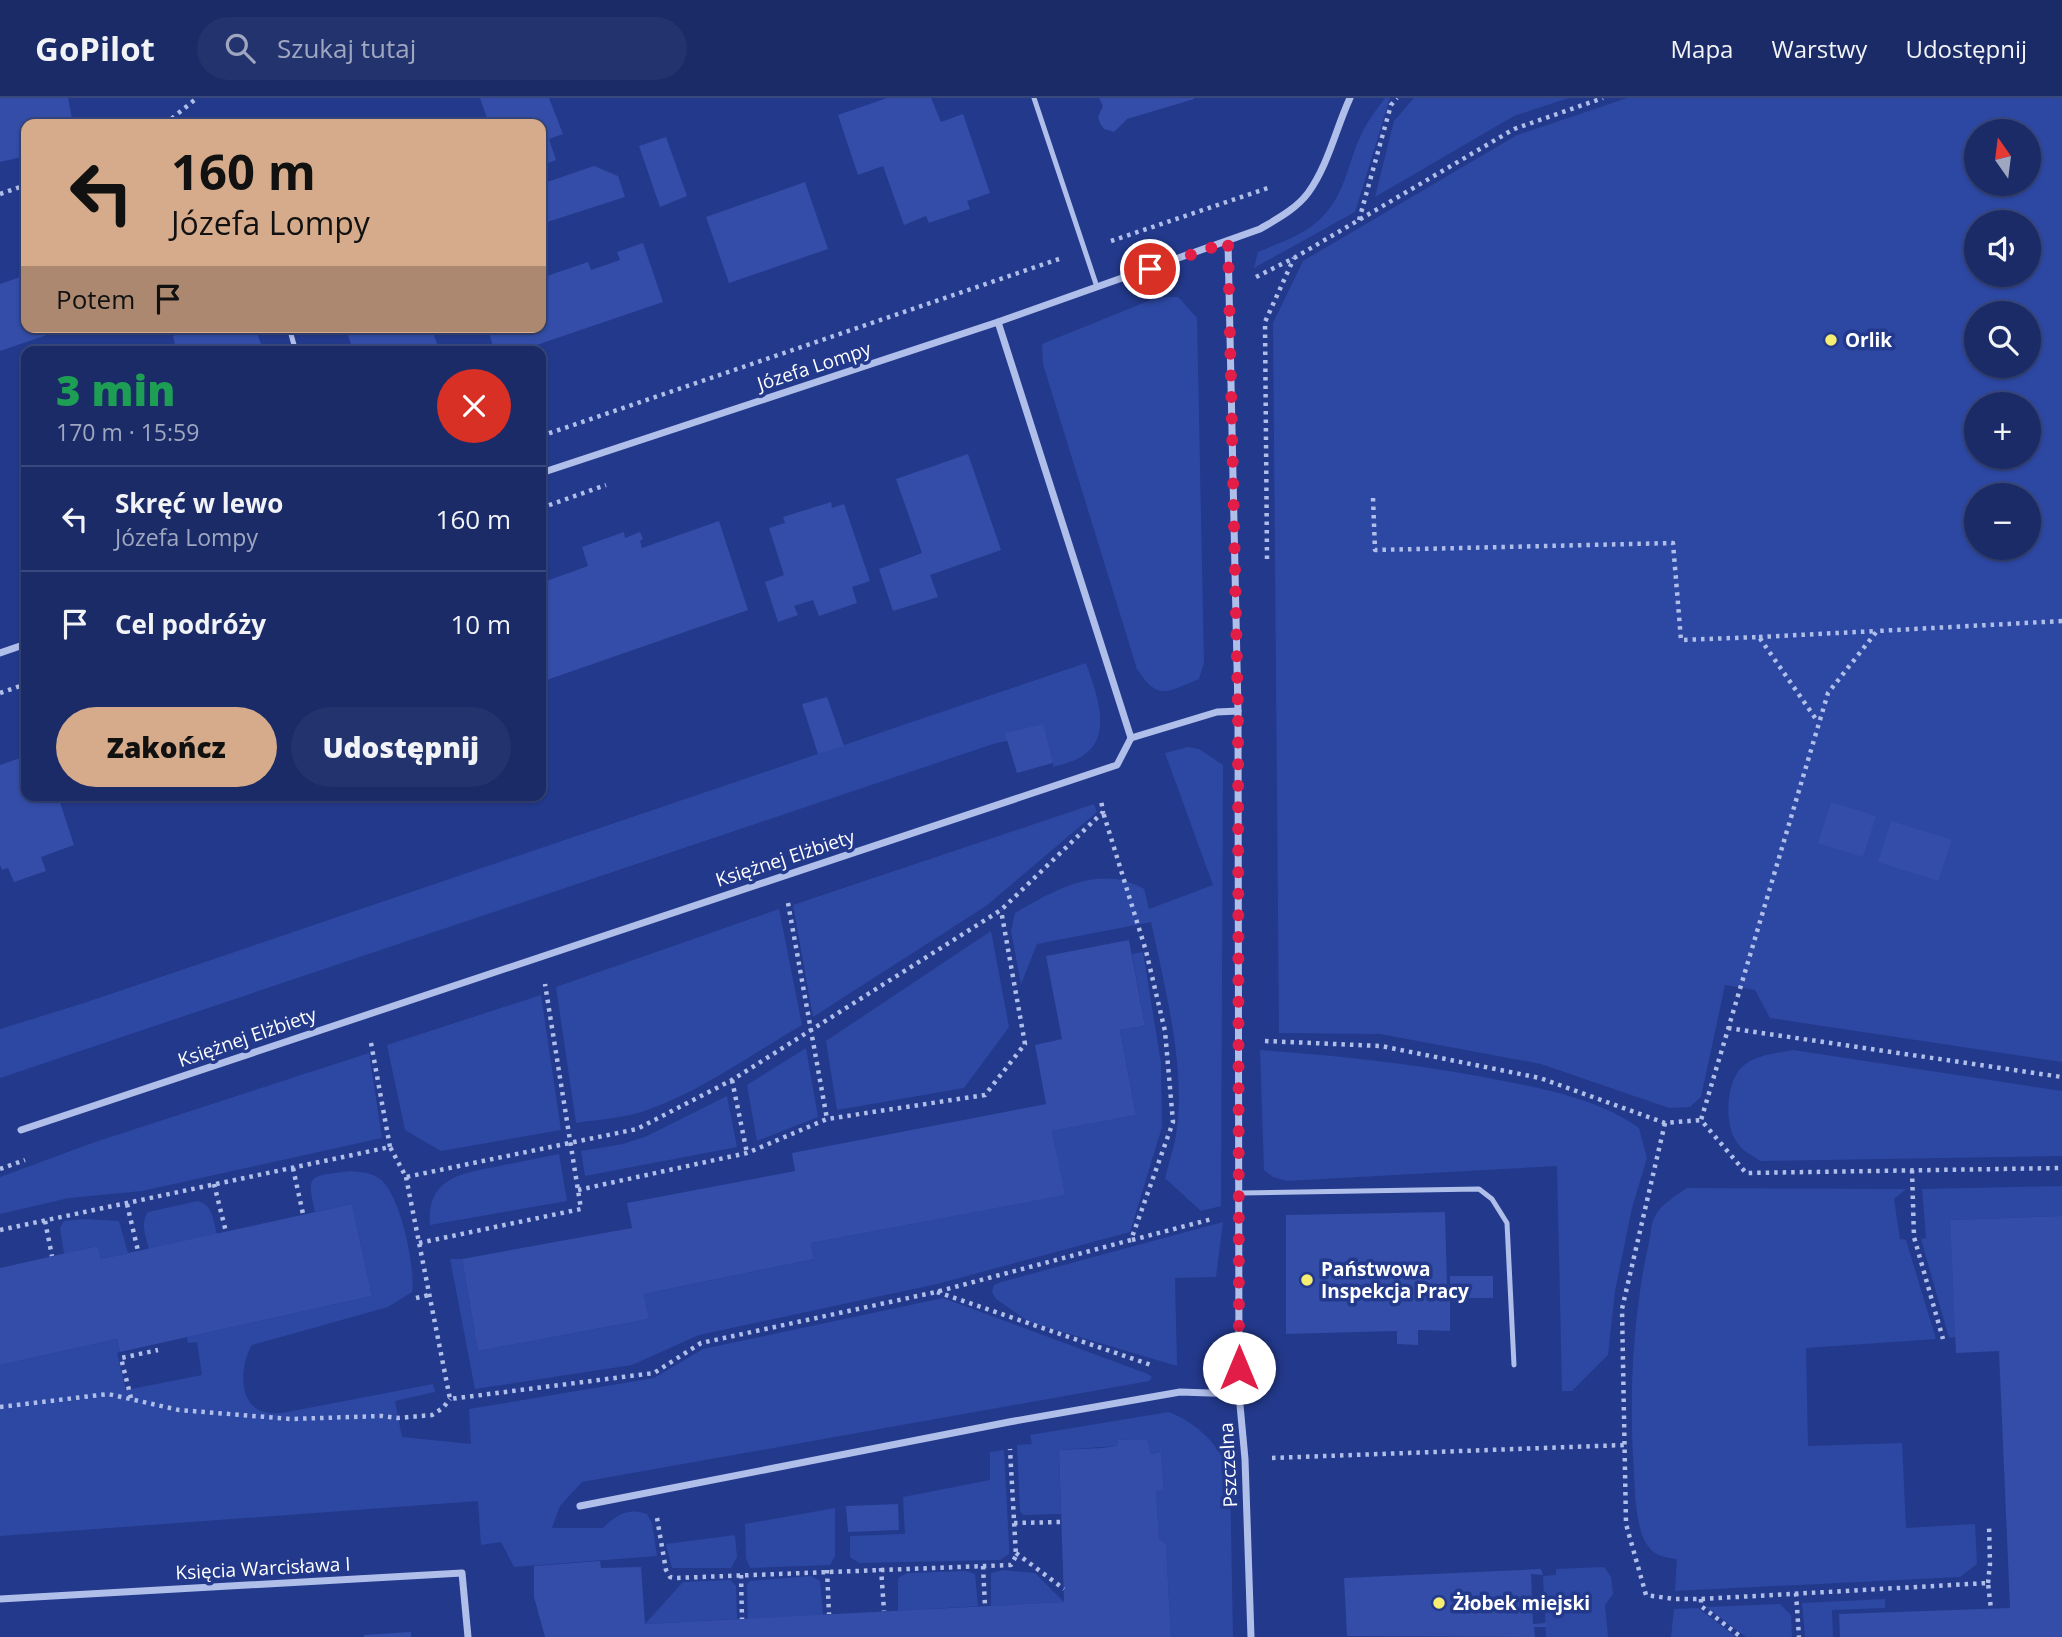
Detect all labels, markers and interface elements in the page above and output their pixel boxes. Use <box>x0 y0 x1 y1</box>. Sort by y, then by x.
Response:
search box <box>197 17 687 80</box>
text: GoPilot <box>35 26 155 71</box>
icon: search <box>221 29 259 67</box>
text: Szukaj tutaj <box>277 30 416 66</box>
text: Mapa <box>1671 32 1733 65</box>
text: Warstwy <box>1771 32 1867 65</box>
text: Udostępnij <box>1905 32 2027 65</box>
north arrow <box>1964 119 2040 196</box>
map controls <box>1964 119 2041 560</box>
text: 160 m <box>171 138 316 204</box>
icon: left <box>56 147 147 238</box>
text: Józefa Lompy <box>171 201 370 244</box>
button: sound <box>1964 210 2041 287</box>
pin <box>1120 239 1180 299</box>
icon: arrive <box>1131 250 1169 288</box>
icon: arrive <box>149 280 187 318</box>
text: Potem <box>56 281 135 317</box>
button: search <box>1964 301 2041 378</box>
place label: Orlik <box>1845 327 1892 353</box>
marker: Orlik <box>1823 332 1839 348</box>
street label: Józefa Lompy <box>752 335 875 397</box>
text: 3 min <box>56 361 175 418</box>
button: close <box>437 369 511 443</box>
button: + <box>1964 392 2041 469</box>
text: 170 m · 15:59 <box>56 416 199 448</box>
button: − <box>1964 483 2041 560</box>
text: Skręć w lewo <box>115 485 283 521</box>
icon: left <box>56 500 94 538</box>
text: 160 m <box>436 501 511 537</box>
text: Józefa Lompy <box>115 521 258 553</box>
icon: arrive <box>56 605 94 643</box>
text: Cel podróży <box>115 606 266 642</box>
text: 10 m <box>450 606 511 642</box>
button: Zakończ <box>56 707 277 787</box>
button: Udostępnij <box>291 707 511 787</box>
street label: Księżnej Elżbiety <box>712 823 858 893</box>
street label: Księżnej Elżbiety <box>174 1001 320 1073</box>
place label: Państwowa Inspekcja Pracy <box>1321 1256 1469 1304</box>
marker: Państwowa Inspekcja Pracy <box>1299 1272 1315 1288</box>
position arrow <box>1202 1331 1276 1405</box>
street label: Pszczelna <box>1213 1422 1243 1508</box>
street label: Księcia Warcisława I <box>175 1550 351 1586</box>
place label: Żłobek miejski <box>1453 1590 1590 1616</box>
marker: Żłobek miejski <box>1431 1595 1447 1611</box>

